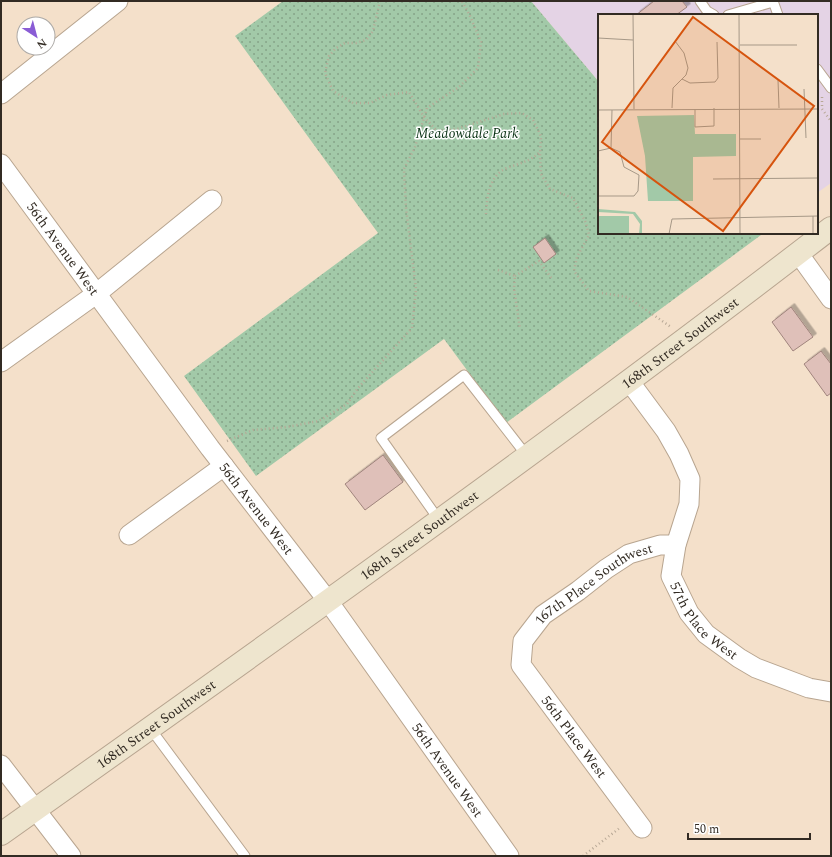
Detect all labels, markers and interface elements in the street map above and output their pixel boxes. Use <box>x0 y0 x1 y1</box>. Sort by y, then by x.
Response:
inset map <box>598 14 818 234</box>
north arrow <box>16 16 56 56</box>
text: N <box>33 34 50 53</box>
park label: Meadowdale Park <box>415 123 519 144</box>
street label: 56th Avenue West <box>22 197 105 300</box>
street label: 168th Street Southwest <box>617 292 743 394</box>
street label: 56th Avenue West <box>214 458 299 559</box>
street label: 168th Street Southwest <box>355 485 483 585</box>
street label: 167th Place Southwest <box>529 537 655 629</box>
street label: 57th Place West <box>665 578 743 665</box>
street label: 168th Street Southwest <box>92 674 220 774</box>
street label: 56th Place West <box>536 691 612 783</box>
street label: 56th Avenue West <box>407 718 489 822</box>
scale bar <box>688 815 810 841</box>
text: 50 m <box>694 820 719 839</box>

